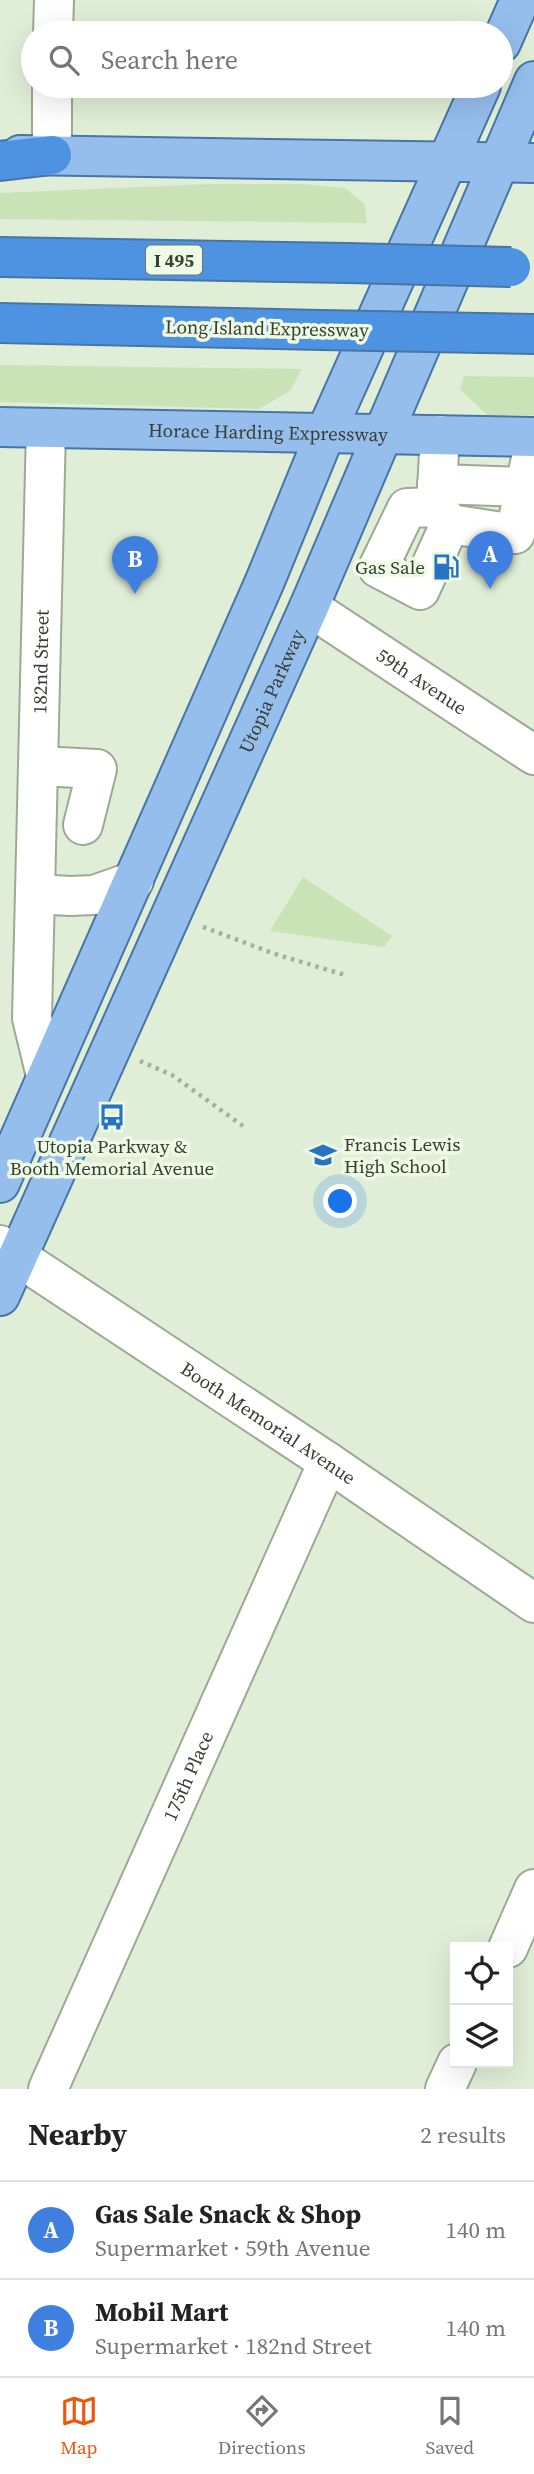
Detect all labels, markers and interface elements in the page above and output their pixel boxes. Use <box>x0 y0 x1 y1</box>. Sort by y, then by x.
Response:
search box <box>21 21 513 98</box>
icon: search <box>45 41 83 79</box>
text: Search here <box>101 42 238 78</box>
road number: I 495 <box>146 246 202 274</box>
street label: Long Island Expressway <box>165 313 369 343</box>
street label: Horace Harding Expressway <box>148 417 388 447</box>
pin: A <box>467 531 513 589</box>
pin: B <box>112 536 158 594</box>
fuel station icon: Gas Sale <box>431 552 461 582</box>
place label: Gas Sale <box>355 554 425 580</box>
street label: 182nd Street <box>26 608 55 714</box>
street label: Utopia Parkway <box>232 625 311 757</box>
street label: 59th Avenue <box>371 642 472 720</box>
bus stop icon: Utopia Parkway & Booth Memorial Avenue <box>97 1102 127 1132</box>
place label: Francis Lewis High School <box>344 1131 460 1179</box>
place label: Utopia Parkway & Booth Memorial Avenue <box>10 1133 214 1181</box>
school or university icon: Francis Lewis High School <box>308 1140 338 1170</box>
your location <box>323 1184 357 1218</box>
street label: Booth Memorial Avenue <box>176 1355 361 1490</box>
street label: 175th Place <box>156 1727 219 1825</box>
map controls <box>450 1942 513 2068</box>
button: locate <box>450 1942 513 2005</box>
button: layers <box>450 2005 513 2068</box>
text: Nearby <box>28 2114 127 2155</box>
text: 2 results <box>420 2119 506 2151</box>
text: Gas Sale Snack & Shop <box>95 2196 361 2232</box>
text: A <box>43 2214 59 2246</box>
text: 140 m <box>445 2214 506 2246</box>
text: Supermarket · 59th Avenue <box>95 2232 371 2264</box>
text: Mobil Mart <box>95 2294 228 2330</box>
text: B <box>44 2312 58 2344</box>
text: 140 m <box>445 2312 506 2344</box>
text: Supermarket · 182nd Street <box>95 2330 372 2362</box>
tab: Map <box>60 2392 98 2460</box>
tab: Directions <box>218 2392 306 2460</box>
tab: Saved <box>425 2392 474 2460</box>

